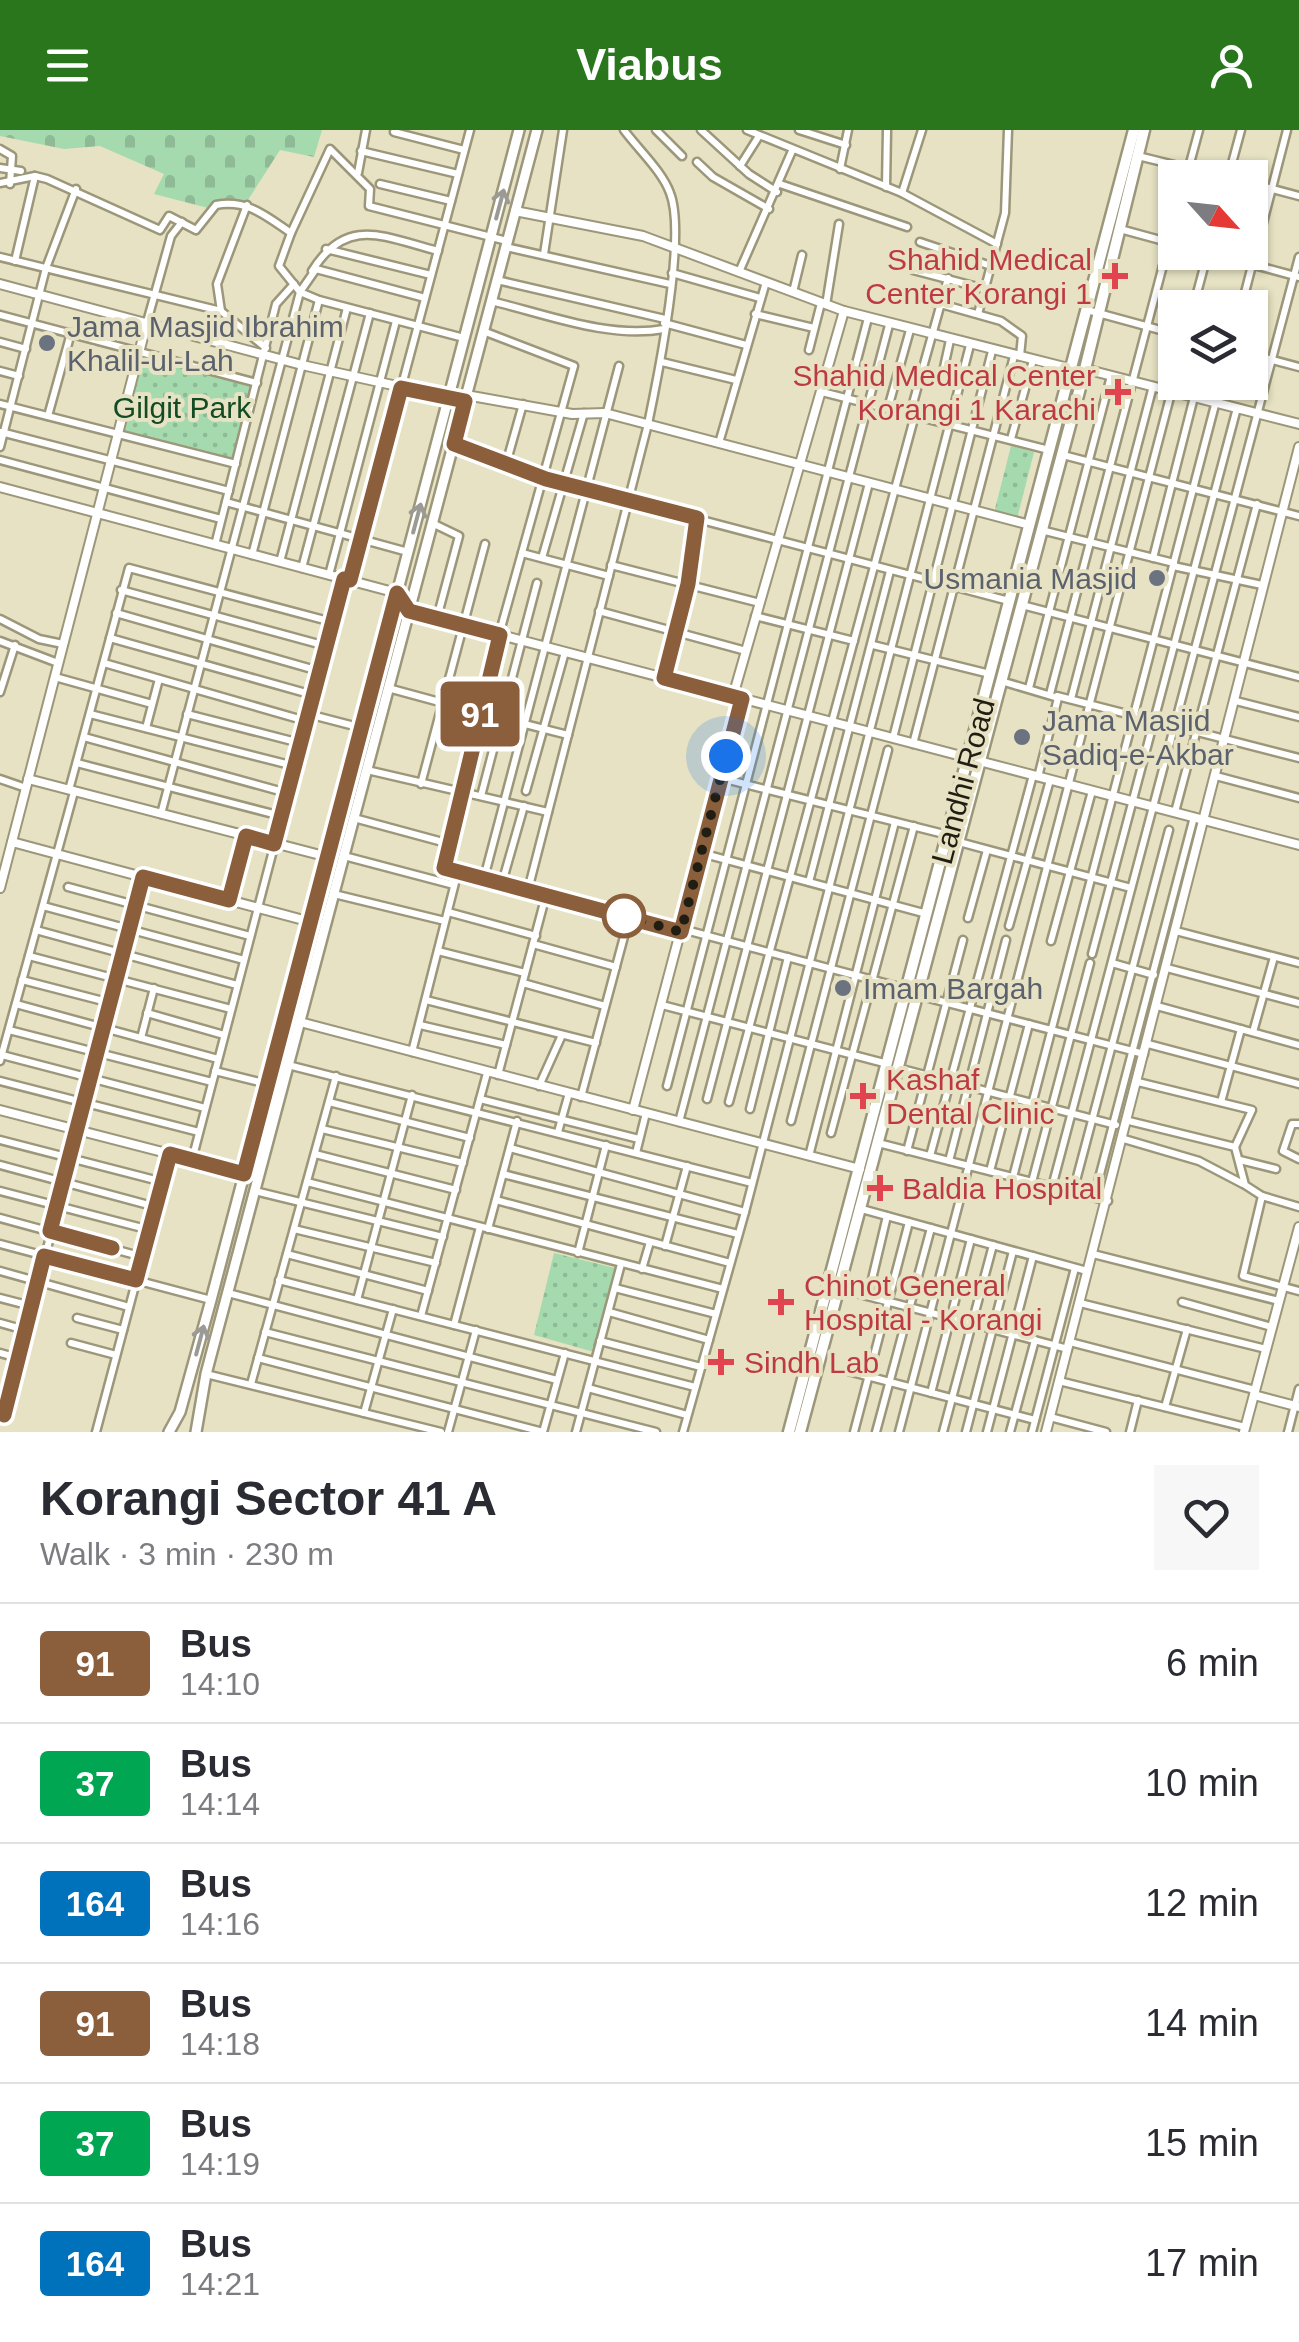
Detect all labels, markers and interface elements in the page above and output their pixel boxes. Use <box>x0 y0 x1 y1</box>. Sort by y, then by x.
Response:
icon: menu <box>40 38 95 93</box>
icon: person <box>1204 38 1259 93</box>
text: Viabus <box>576 39 723 90</box>
north arrow <box>1158 160 1268 270</box>
map controls <box>1158 160 1268 400</box>
one-way arrow <box>491 189 510 220</box>
place label: Shahid Medical Center Korangi 1 <box>865 243 1092 310</box>
marker: Shahid Medical Center Korangi 1 <box>1102 263 1128 289</box>
button: layers <box>1158 290 1268 400</box>
place label: Jama Masjid Ibrahim Khalil-ul-Lah <box>67 310 344 377</box>
marker: Jama Masjid Ibrahim Khalil-ul-Lah <box>36 332 58 354</box>
place label: Shahid Medical Center Korangi 1 Karachi <box>792 359 1096 426</box>
marker: Shahid Medical Center Korangi 1 Karachi <box>1105 379 1131 405</box>
park label: Gilgit Park <box>113 391 252 424</box>
one-way arrow <box>408 503 427 534</box>
place label: Usmania Masjid <box>924 562 1137 595</box>
marker: Usmania Masjid <box>1146 567 1168 589</box>
line badge: 91 <box>435 682 525 746</box>
text: 91 <box>461 695 499 734</box>
street label: Landhi Road <box>925 695 1001 867</box>
place label: Jama Masjid Sadiq-e-Akbar <box>1042 704 1234 771</box>
marker: Jama Masjid Sadiq-e-Akbar <box>1011 726 1033 748</box>
your location <box>701 731 751 781</box>
unlabelled marker <box>603 895 645 937</box>
place label: Imam Bargah <box>863 972 1043 1005</box>
marker: Imam Bargah <box>832 977 854 999</box>
place label: Kashaf Dental Clinic <box>886 1063 1054 1130</box>
marker: Kashaf Dental Clinic <box>850 1083 876 1109</box>
place label: Baldia Hospital <box>902 1172 1102 1205</box>
marker: Baldia Hospital <box>867 1175 893 1201</box>
place label: Chinot General Hospital - Korangi <box>804 1269 1042 1336</box>
marker: Chinot General Hospital - Korangi <box>768 1289 794 1315</box>
one-way arrow <box>192 1325 210 1356</box>
place label: Sindh Lab <box>744 1346 879 1379</box>
marker: Sindh Lab <box>708 1349 734 1375</box>
button: heart <box>1154 1465 1259 1570</box>
text: Korangi Sector 41 A <box>40 1472 497 1525</box>
text: Walk · 3 min · 230 m <box>40 1536 334 1572</box>
text: Bus <box>180 1623 252 1665</box>
text: 6 min <box>1166 1642 1259 1684</box>
text: 91 <box>76 1644 114 1683</box>
text: 14:10 <box>180 1666 260 1702</box>
text: Bus <box>180 1743 252 1785</box>
text: 10 min <box>1145 1762 1259 1804</box>
text: 37 <box>76 1764 114 1803</box>
text: 14:14 <box>180 1786 260 1822</box>
text: Bus <box>180 1863 252 1905</box>
text: 12 min <box>1145 1882 1259 1924</box>
text: 164 <box>66 1884 124 1923</box>
text: 14:16 <box>180 1906 260 1942</box>
text: Bus <box>180 1983 252 2025</box>
text: 14 min <box>1145 2002 1259 2044</box>
text: 91 <box>76 2004 114 2043</box>
text: 14:18 <box>180 2026 260 2062</box>
text: Bus <box>180 2103 252 2145</box>
text: 15 min <box>1145 2122 1259 2164</box>
text: 37 <box>76 2124 114 2163</box>
text: 14:19 <box>180 2146 260 2182</box>
text: Bus <box>180 2223 252 2265</box>
text: 17 min <box>1145 2242 1259 2284</box>
text: 164 <box>66 2244 124 2283</box>
text: 14:21 <box>180 2266 260 2302</box>

